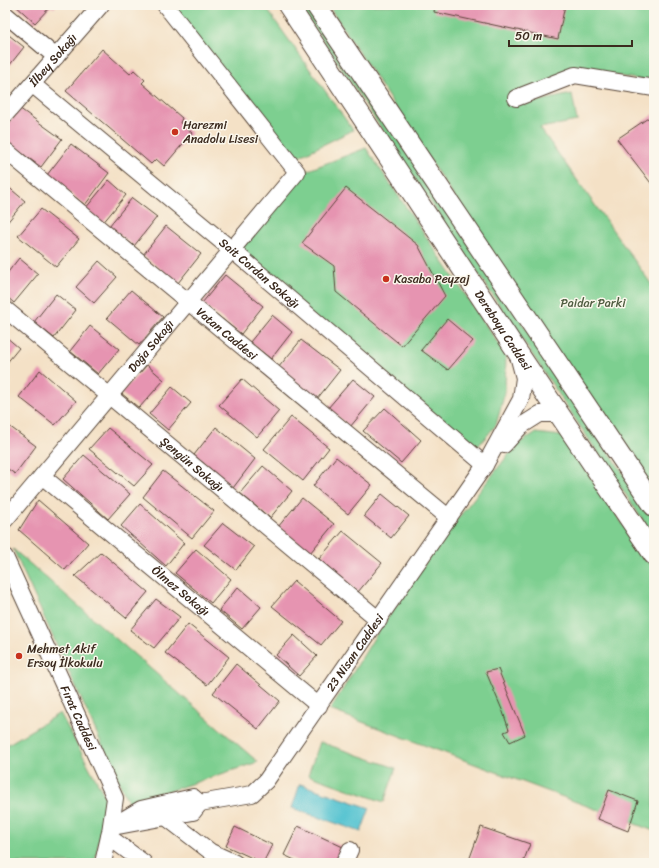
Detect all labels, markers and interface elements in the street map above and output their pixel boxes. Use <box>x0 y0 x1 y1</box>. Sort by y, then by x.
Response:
scale bar <box>509 22 632 48</box>
text: 50 m <box>515 25 542 47</box>
street label: İlbey Sokağı <box>23 28 83 93</box>
place label: Harezmi Anadolu Lisesi <box>182 114 259 150</box>
marker: Harezmi Anadolu Lisesi <box>170 127 180 137</box>
street label: Sait Cordan Sokağı <box>214 232 305 314</box>
place label: Kasaba Peyzaj <box>394 268 470 290</box>
marker: Kasaba Peyzaj <box>381 274 391 284</box>
street label: Dereboyu Caddesi <box>468 286 538 376</box>
park label: Paidar Parki <box>561 292 626 314</box>
street label: Vatan Caddesi <box>191 302 263 366</box>
street label: Doğa Sokağı <box>122 315 180 378</box>
street label: Şengün Sokağı <box>155 431 229 498</box>
street label: Ölmez Sokağı <box>146 560 215 622</box>
street label: 23 Nisan Caddesi <box>320 609 390 696</box>
place label: Mehmet Akif Ersoy İlkokulu <box>27 638 103 674</box>
marker: Mehmet Akif Ersoy İlkokulu <box>14 651 24 661</box>
street label: Fırat Caddesi <box>54 682 103 755</box>

